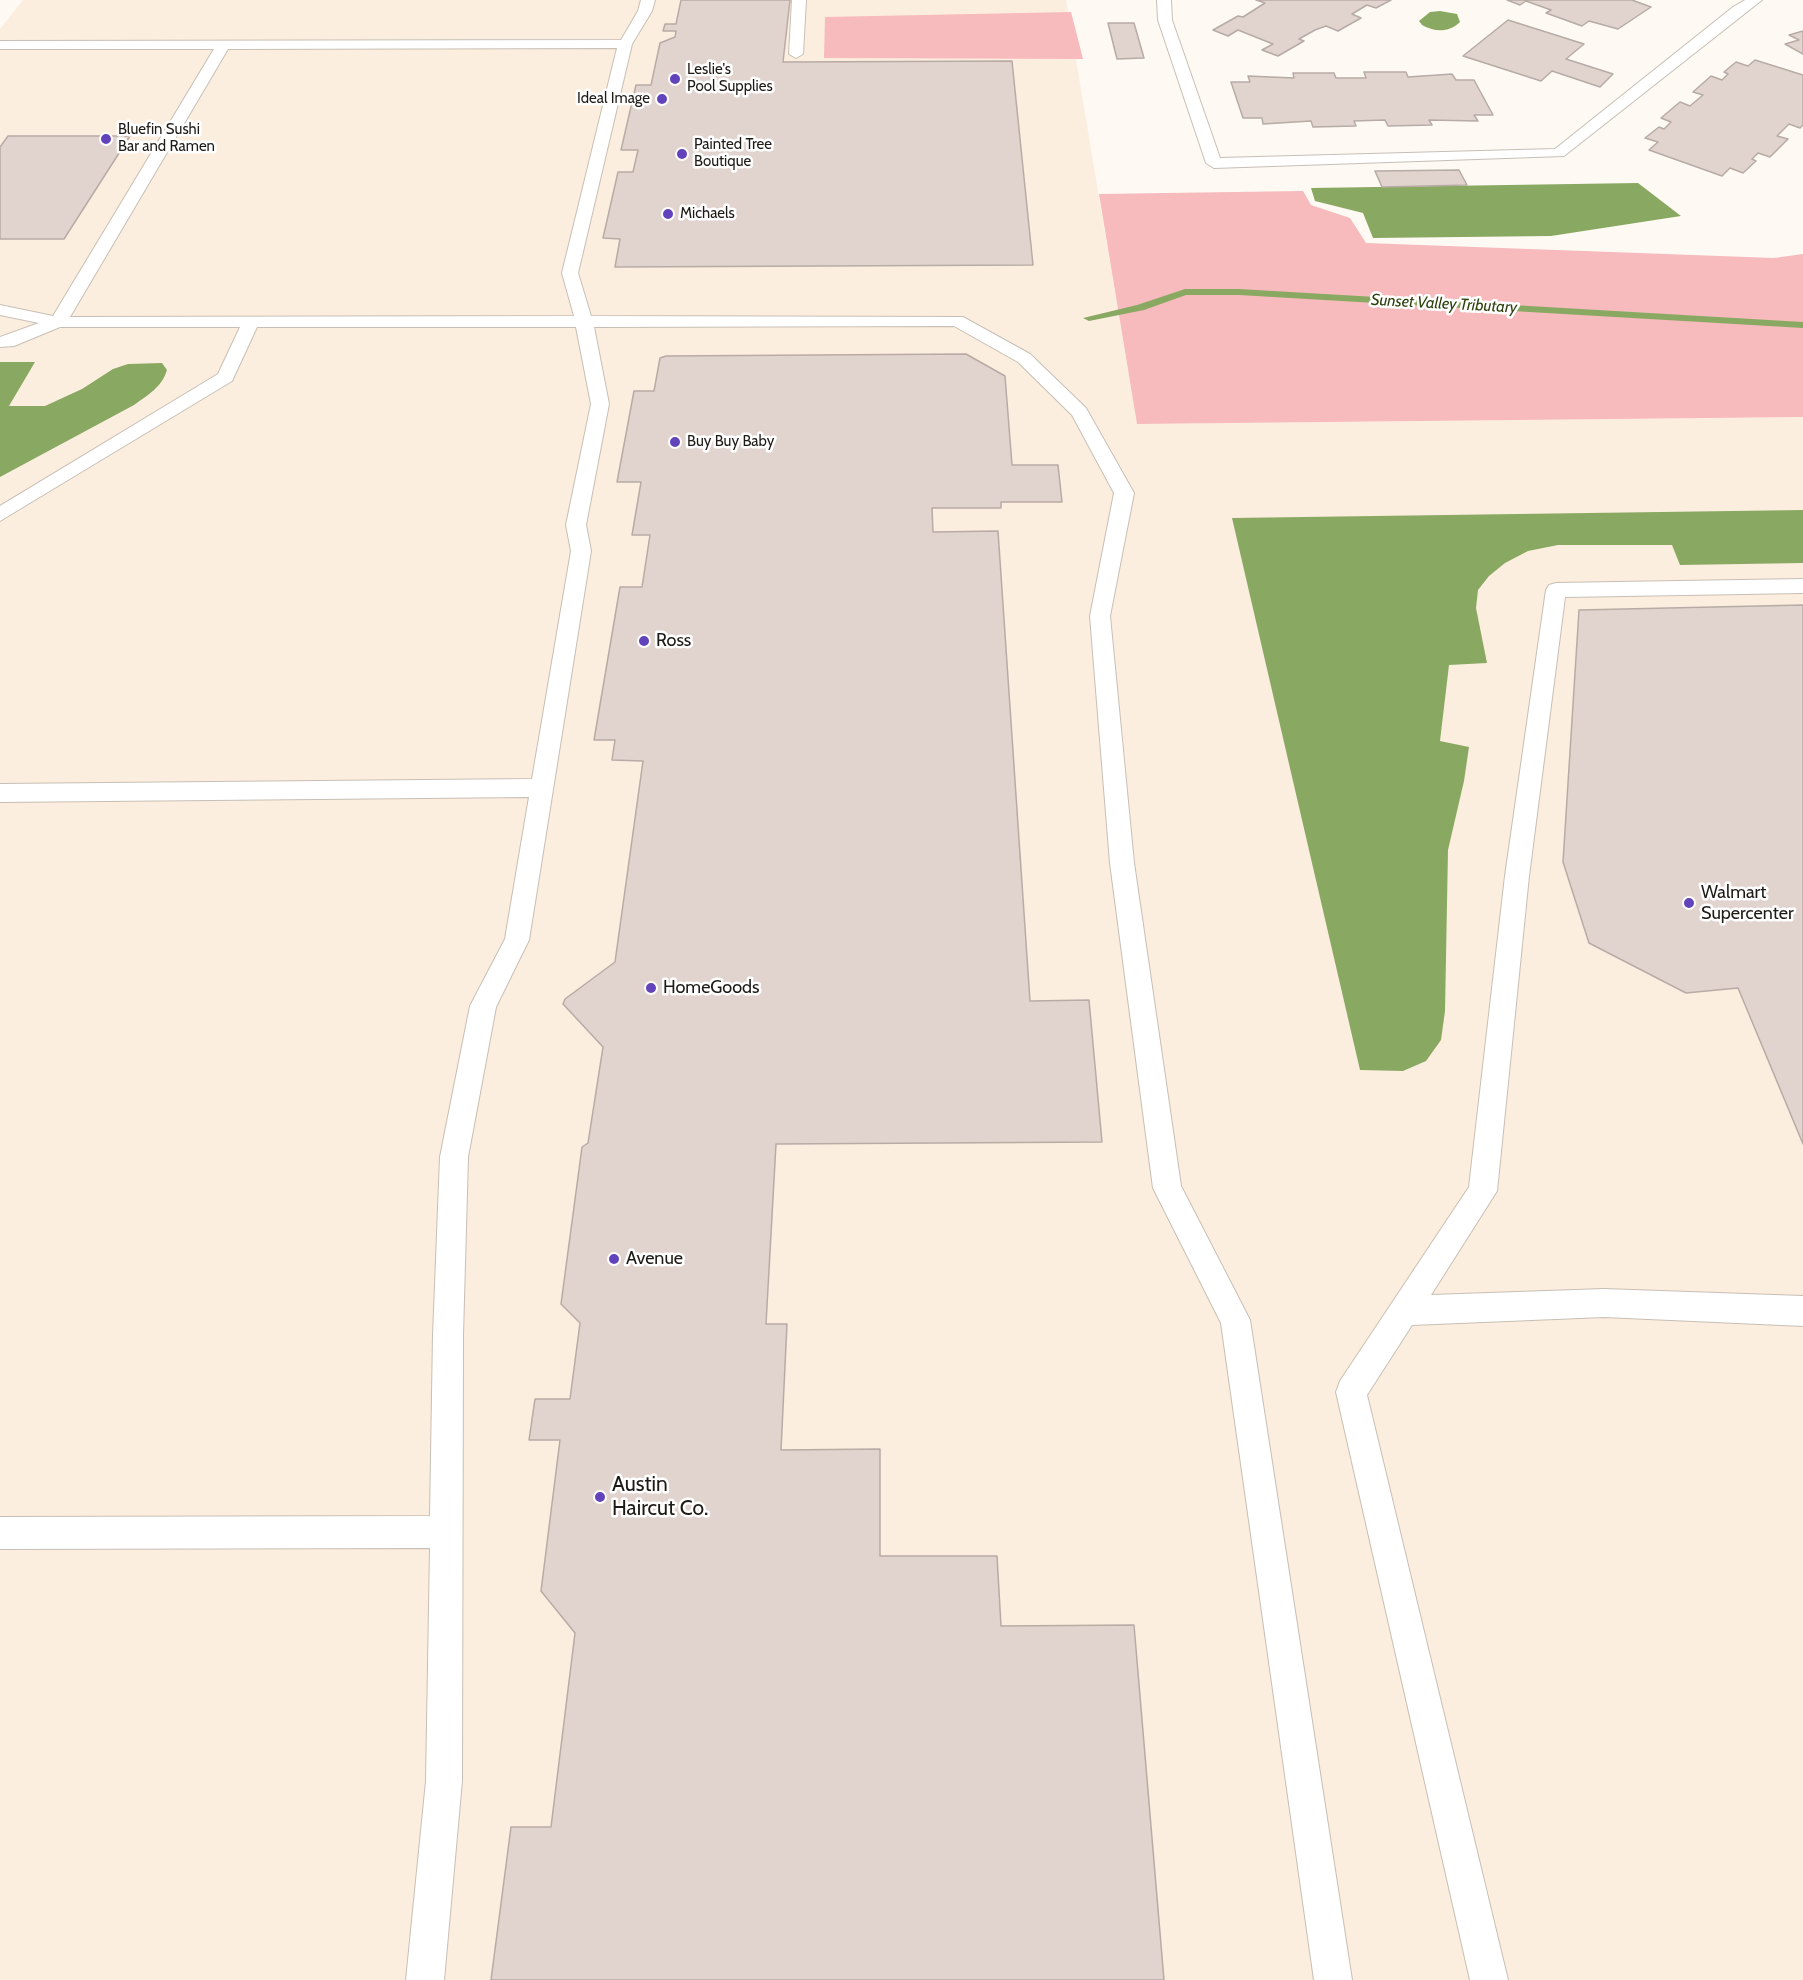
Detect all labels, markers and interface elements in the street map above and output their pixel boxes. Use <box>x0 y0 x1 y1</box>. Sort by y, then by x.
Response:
place label: Leslie's Pool Supplies <box>687 61 773 96</box>
marker: Leslie's Pool Supplies <box>668 72 682 86</box>
place label: Ideal Image <box>577 90 650 108</box>
marker: Ideal Image <box>655 92 669 106</box>
place label: Bluefin Sushi Bar and Ramen <box>118 121 215 156</box>
marker: Bluefin Sushi Bar and Ramen <box>99 132 113 146</box>
place label: Painted Tree Boutique <box>694 136 772 171</box>
marker: Painted Tree Boutique <box>675 147 689 161</box>
place label: Michaels <box>680 205 735 223</box>
marker: Michaels <box>661 207 675 221</box>
water label: Sunset Valley Tributary <box>1370 291 1518 317</box>
place label: Buy Buy Baby <box>687 433 774 451</box>
marker: Buy Buy Baby <box>668 435 682 449</box>
place label: Ross <box>656 630 691 652</box>
marker: Ross <box>637 634 651 648</box>
place label: Walmart Supercenter <box>1701 882 1794 924</box>
marker: Walmart Supercenter <box>1682 896 1696 910</box>
place label: HomeGoods <box>663 977 759 999</box>
marker: HomeGoods <box>644 981 658 995</box>
place label: Avenue <box>626 1248 683 1270</box>
marker: Avenue <box>607 1252 621 1266</box>
place label: Austin Haircut Co. <box>612 1472 708 1522</box>
marker: Austin Haircut Co. <box>593 1490 607 1504</box>

